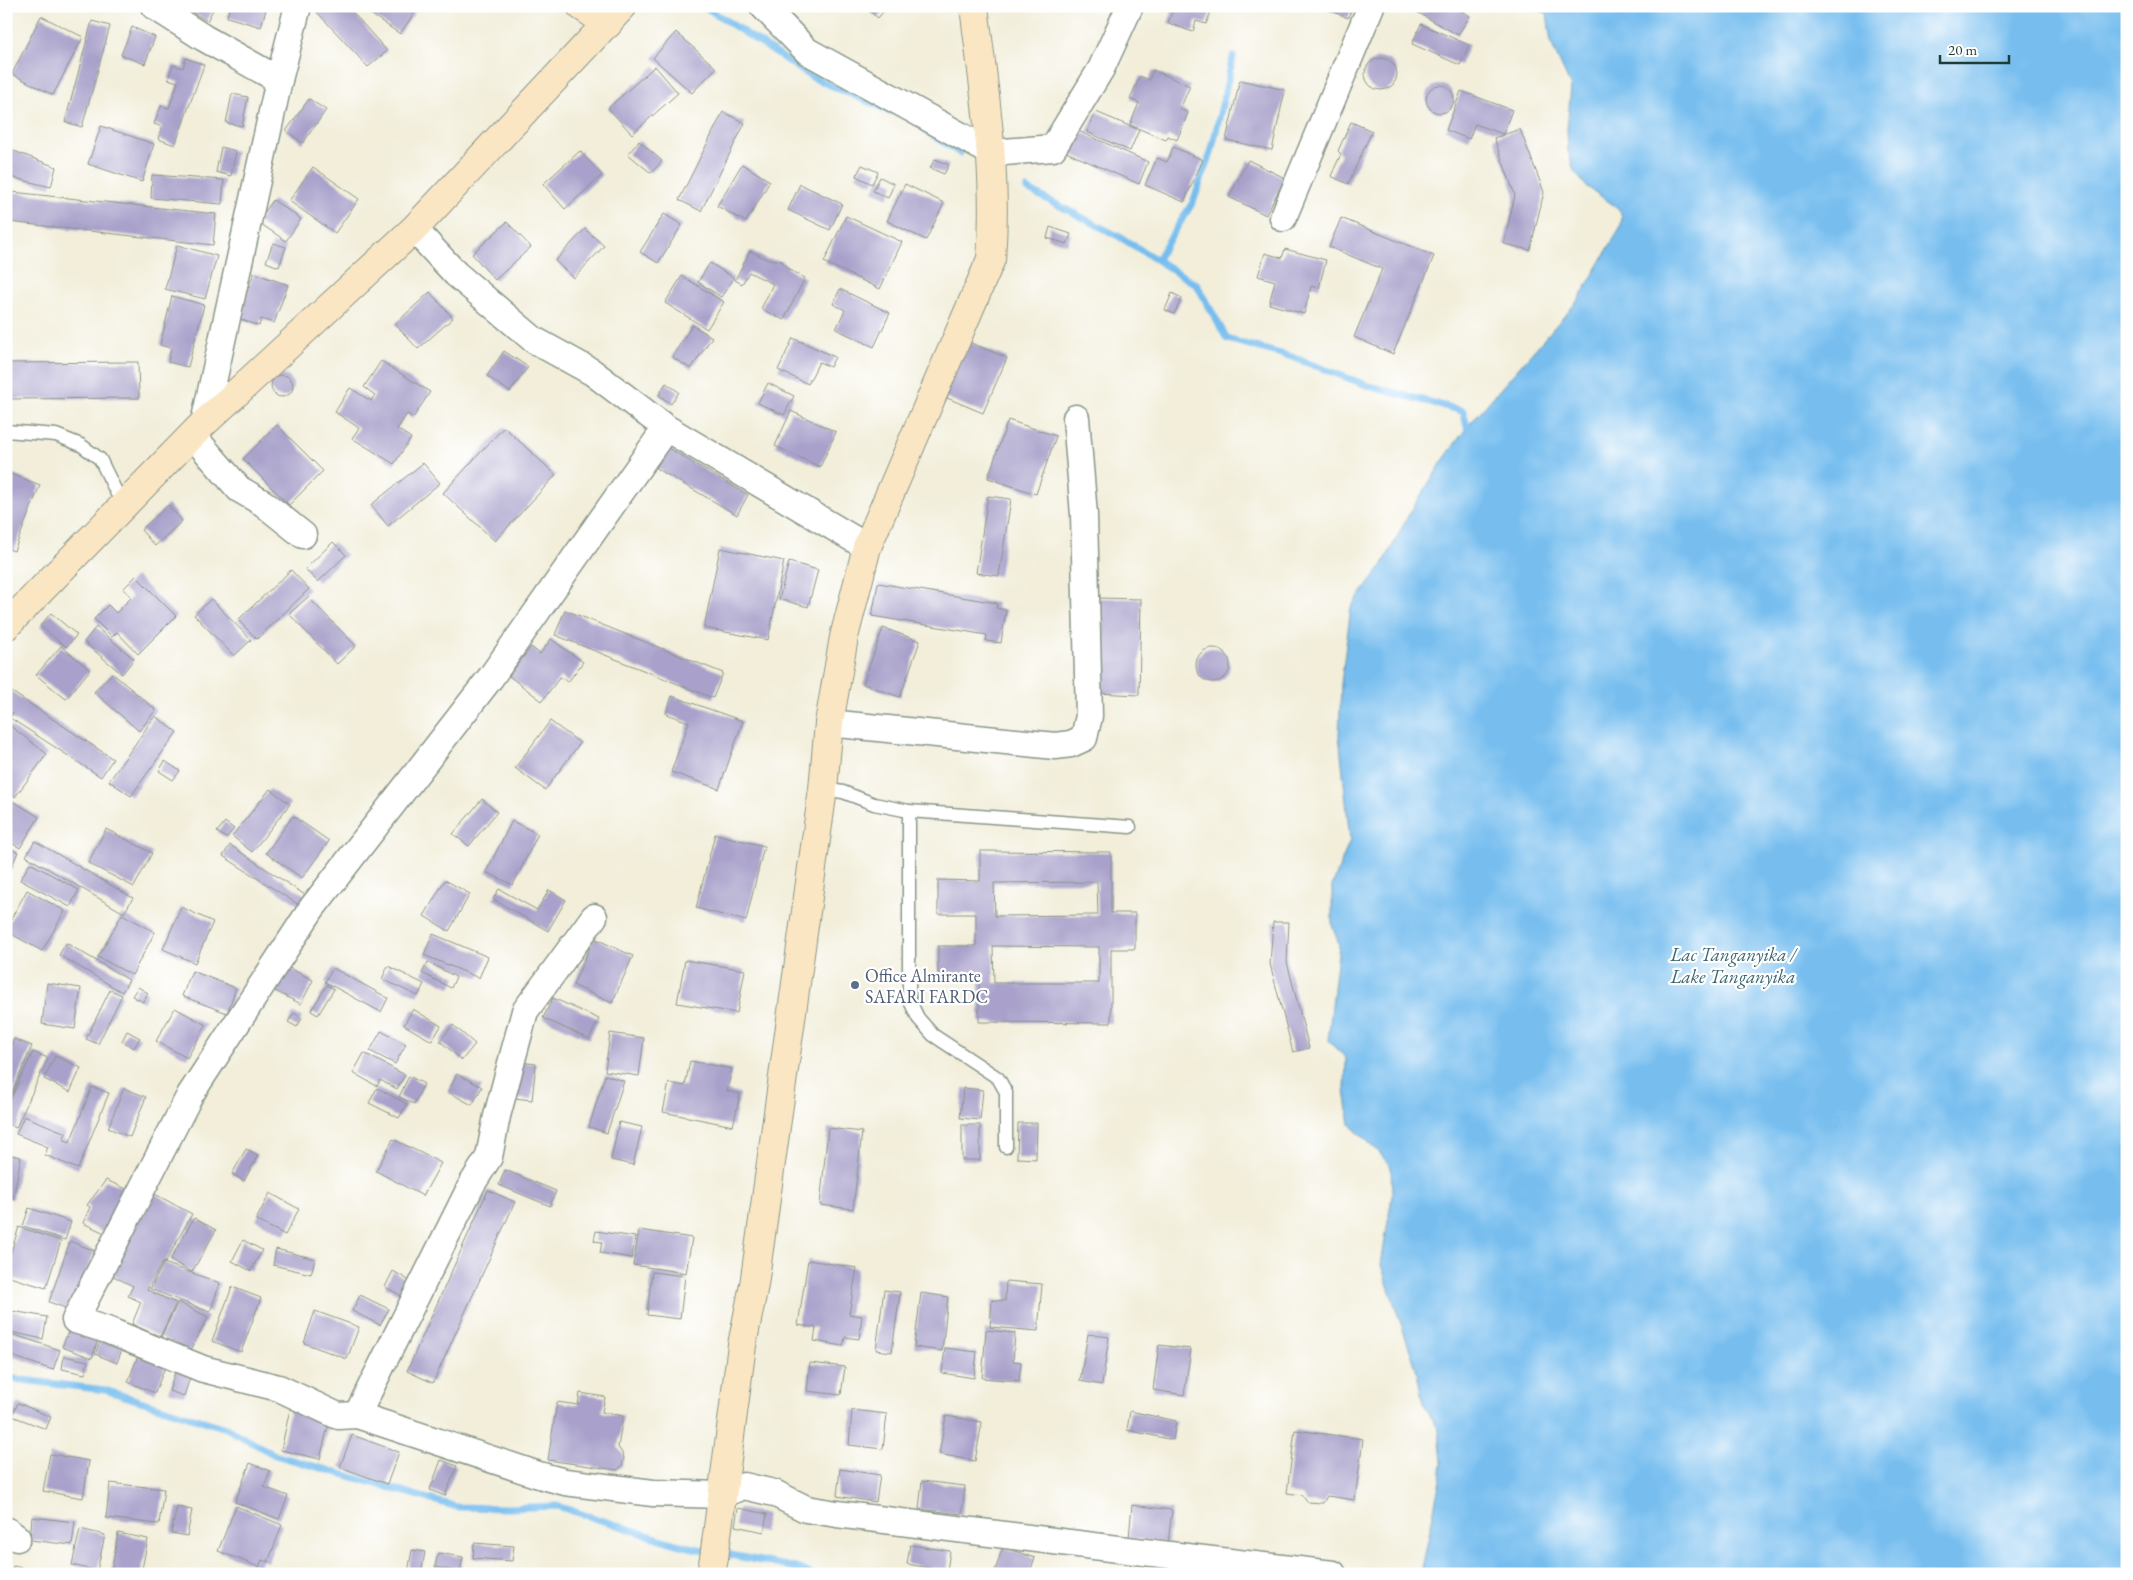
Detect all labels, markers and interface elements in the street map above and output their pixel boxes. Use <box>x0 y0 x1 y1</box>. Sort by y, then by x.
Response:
scale bar <box>1940 32 2009 64</box>
text: 20 m <box>1948 40 1977 59</box>
water label: Lac Tanganyika / Lake Tanganyika <box>1669 942 1798 989</box>
place label: Office Almirante SAFARI FARDC <box>865 964 988 1008</box>
marker: Office Almirante SAFARI FARDC <box>849 979 861 991</box>

